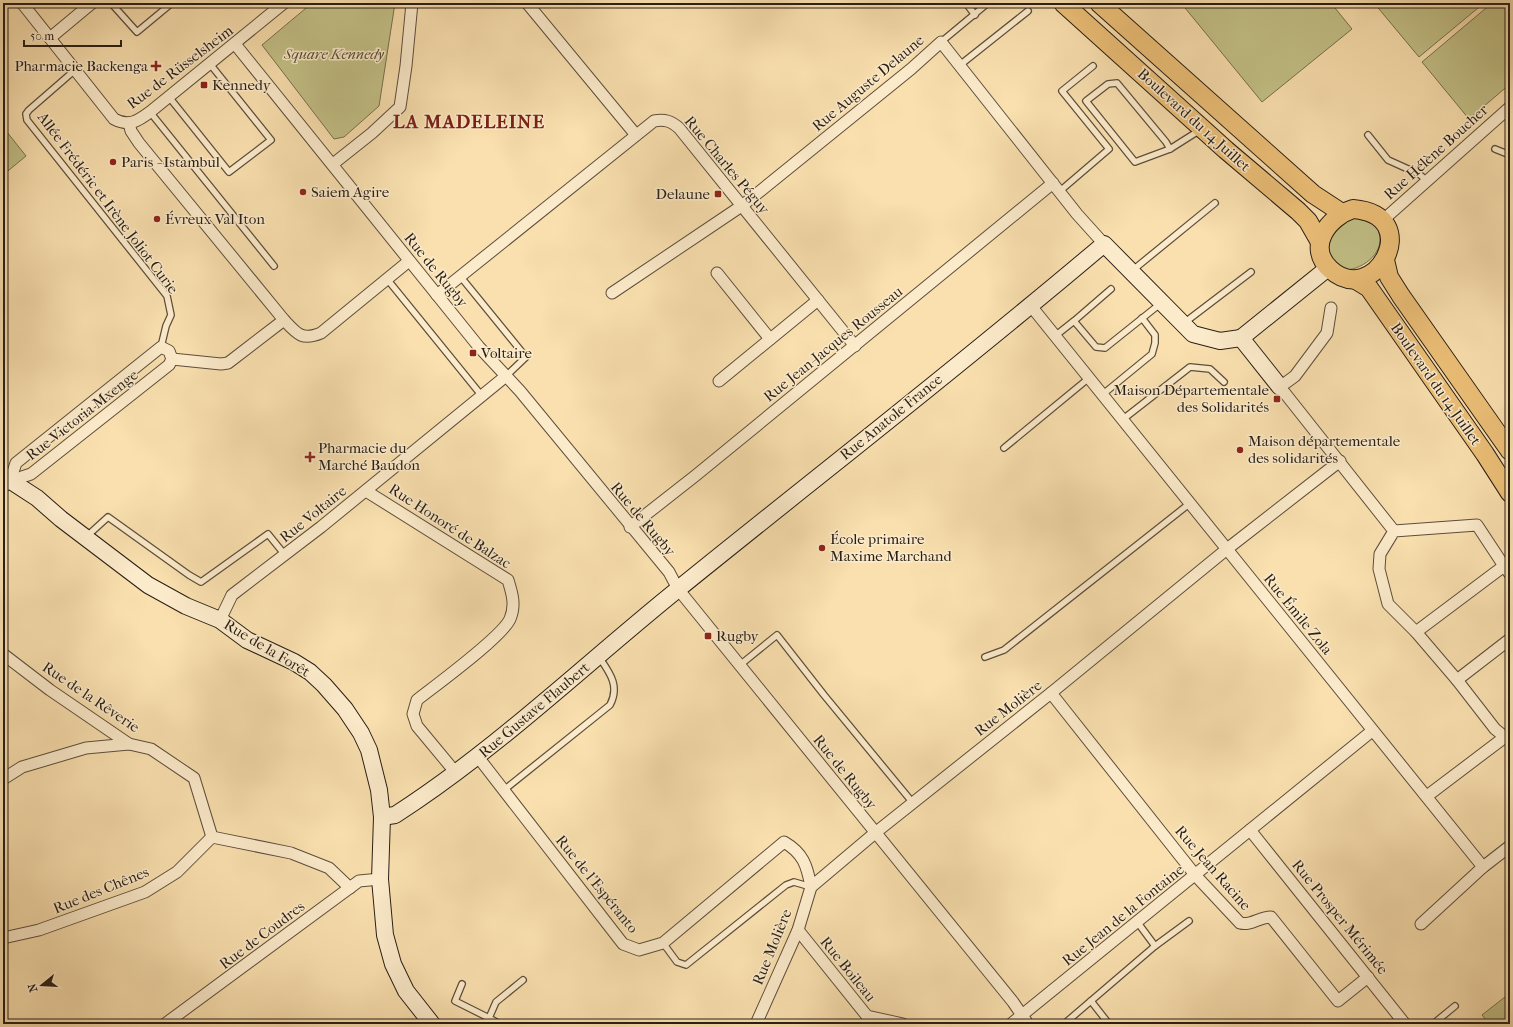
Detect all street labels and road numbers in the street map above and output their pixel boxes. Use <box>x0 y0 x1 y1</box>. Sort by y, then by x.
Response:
street label: Rue de Rüsselsheim <box>123 21 237 113</box>
street label: Rue Auguste Delaune <box>808 31 928 135</box>
street label: Boulevard du 14 Juillet <box>1134 65 1255 176</box>
street label: Rue Hélène Boucher <box>1380 100 1492 203</box>
street label: Allée Frédéric et Irène Joliot Curie <box>33 108 183 298</box>
street label: Rue Charles Péguy <box>681 112 774 218</box>
street label: Rue de Rugby <box>400 229 472 312</box>
street label: Rue Jean-Jacques Rousseau <box>760 282 907 406</box>
street label: Boulevard du 14 Juillet <box>1387 319 1485 449</box>
street label: Rue Victoria Mxenge <box>22 365 142 464</box>
street label: Rue Anatole France <box>836 370 946 464</box>
street label: Rue de Rugby <box>607 478 680 560</box>
street label: Rue Honoré de Balzac <box>386 480 515 572</box>
street label: Rue Voltaire <box>276 481 350 546</box>
street label: Rue Émile Zola <box>1260 570 1337 659</box>
street label: Rue de la Forêt <box>221 615 314 681</box>
street label: Rue de la Rêverie <box>39 658 144 737</box>
street label: Rue Gustave Flaubert <box>475 658 593 762</box>
street label: Rue Molière <box>971 676 1046 740</box>
street label: Rue de Rugby <box>809 731 881 814</box>
street label: Rue Jean Racine <box>1171 822 1255 915</box>
street label: Rue de l'Espéranto <box>552 831 642 937</box>
street label: Rue Prosper Mérimée <box>1288 856 1392 978</box>
street label: Rue Jean de la Fontaine <box>1059 860 1188 970</box>
street label: Rue des Chênes <box>51 862 152 917</box>
street label: Rue de Coudres <box>216 897 308 973</box>
street label: Rue Molière <box>749 906 796 988</box>
street label: Rue Boileau <box>816 933 880 1005</box>

